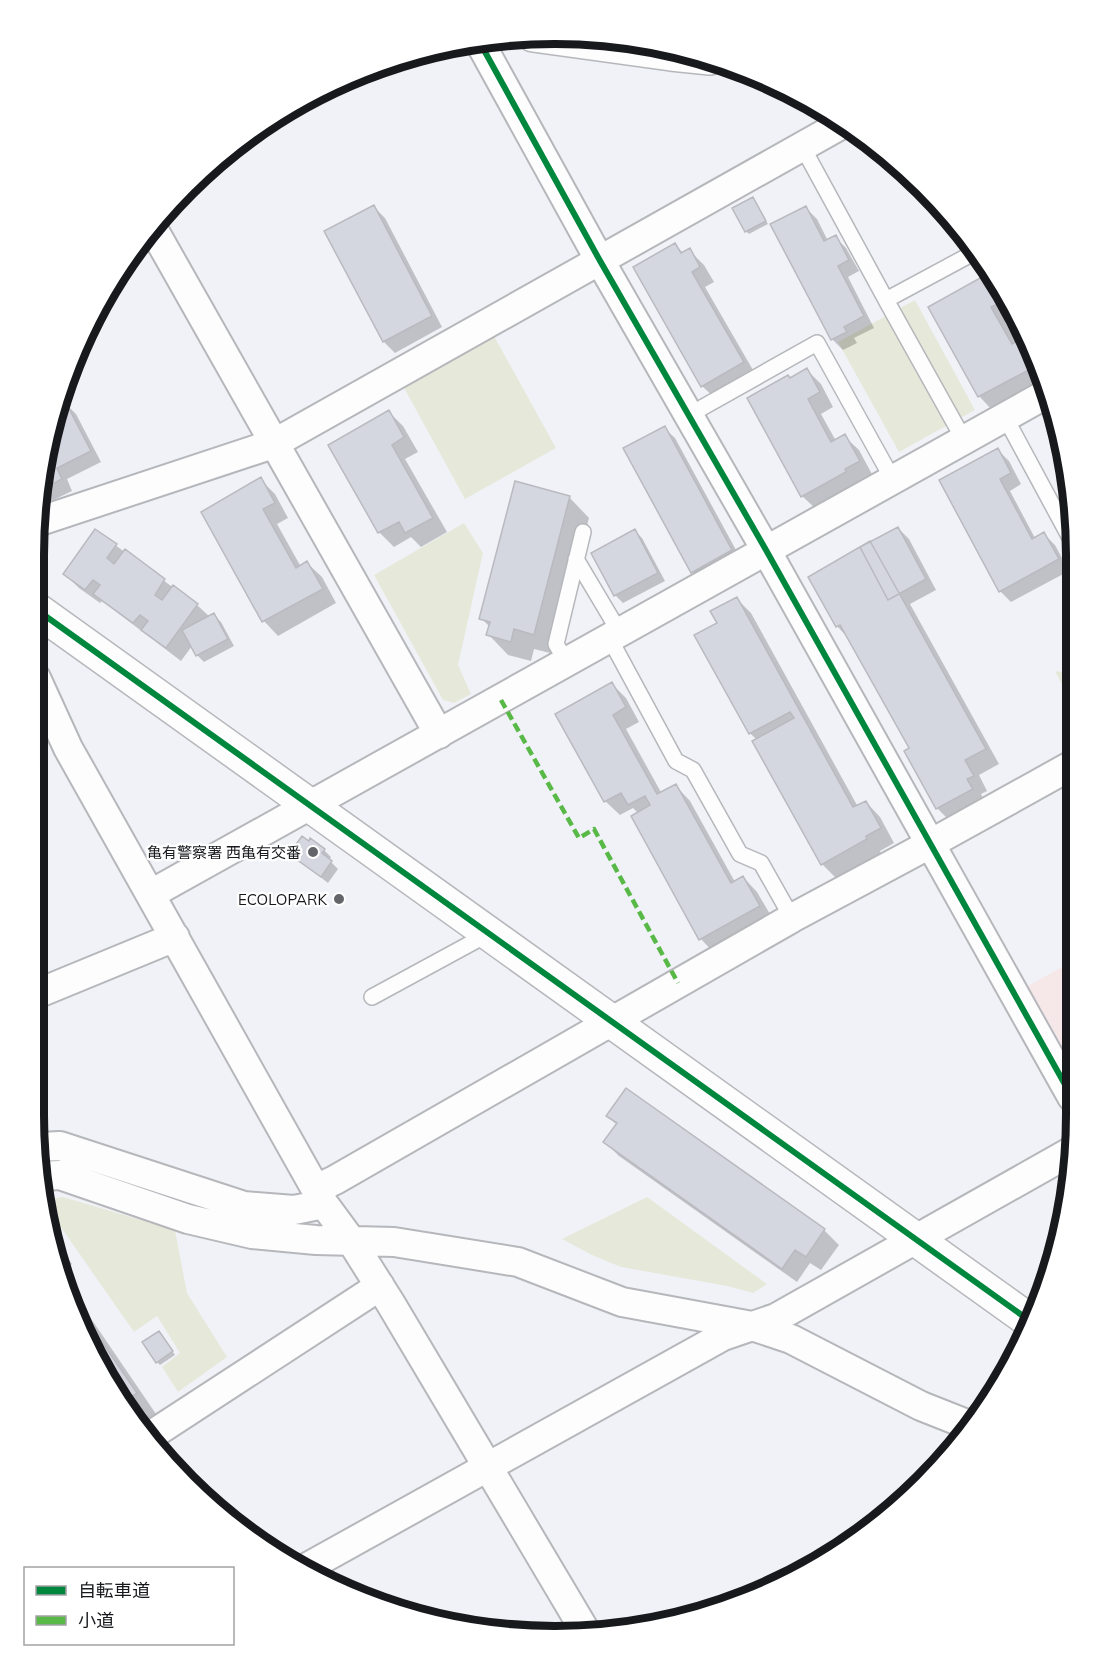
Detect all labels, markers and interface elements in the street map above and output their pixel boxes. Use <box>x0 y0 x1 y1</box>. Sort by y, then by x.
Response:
place label: 亀有警察署 西亀有交番 <box>147 843 301 862</box>
marker: 亀有警察署 西亀有交番 <box>306 845 320 859</box>
place label: ECOLOPARK <box>238 890 327 909</box>
marker: ECOLOPARK <box>332 892 346 906</box>
legend <box>24 1567 234 1645</box>
text: 自転車道 <box>78 1579 150 1602</box>
text: 小道 <box>78 1609 114 1632</box>

